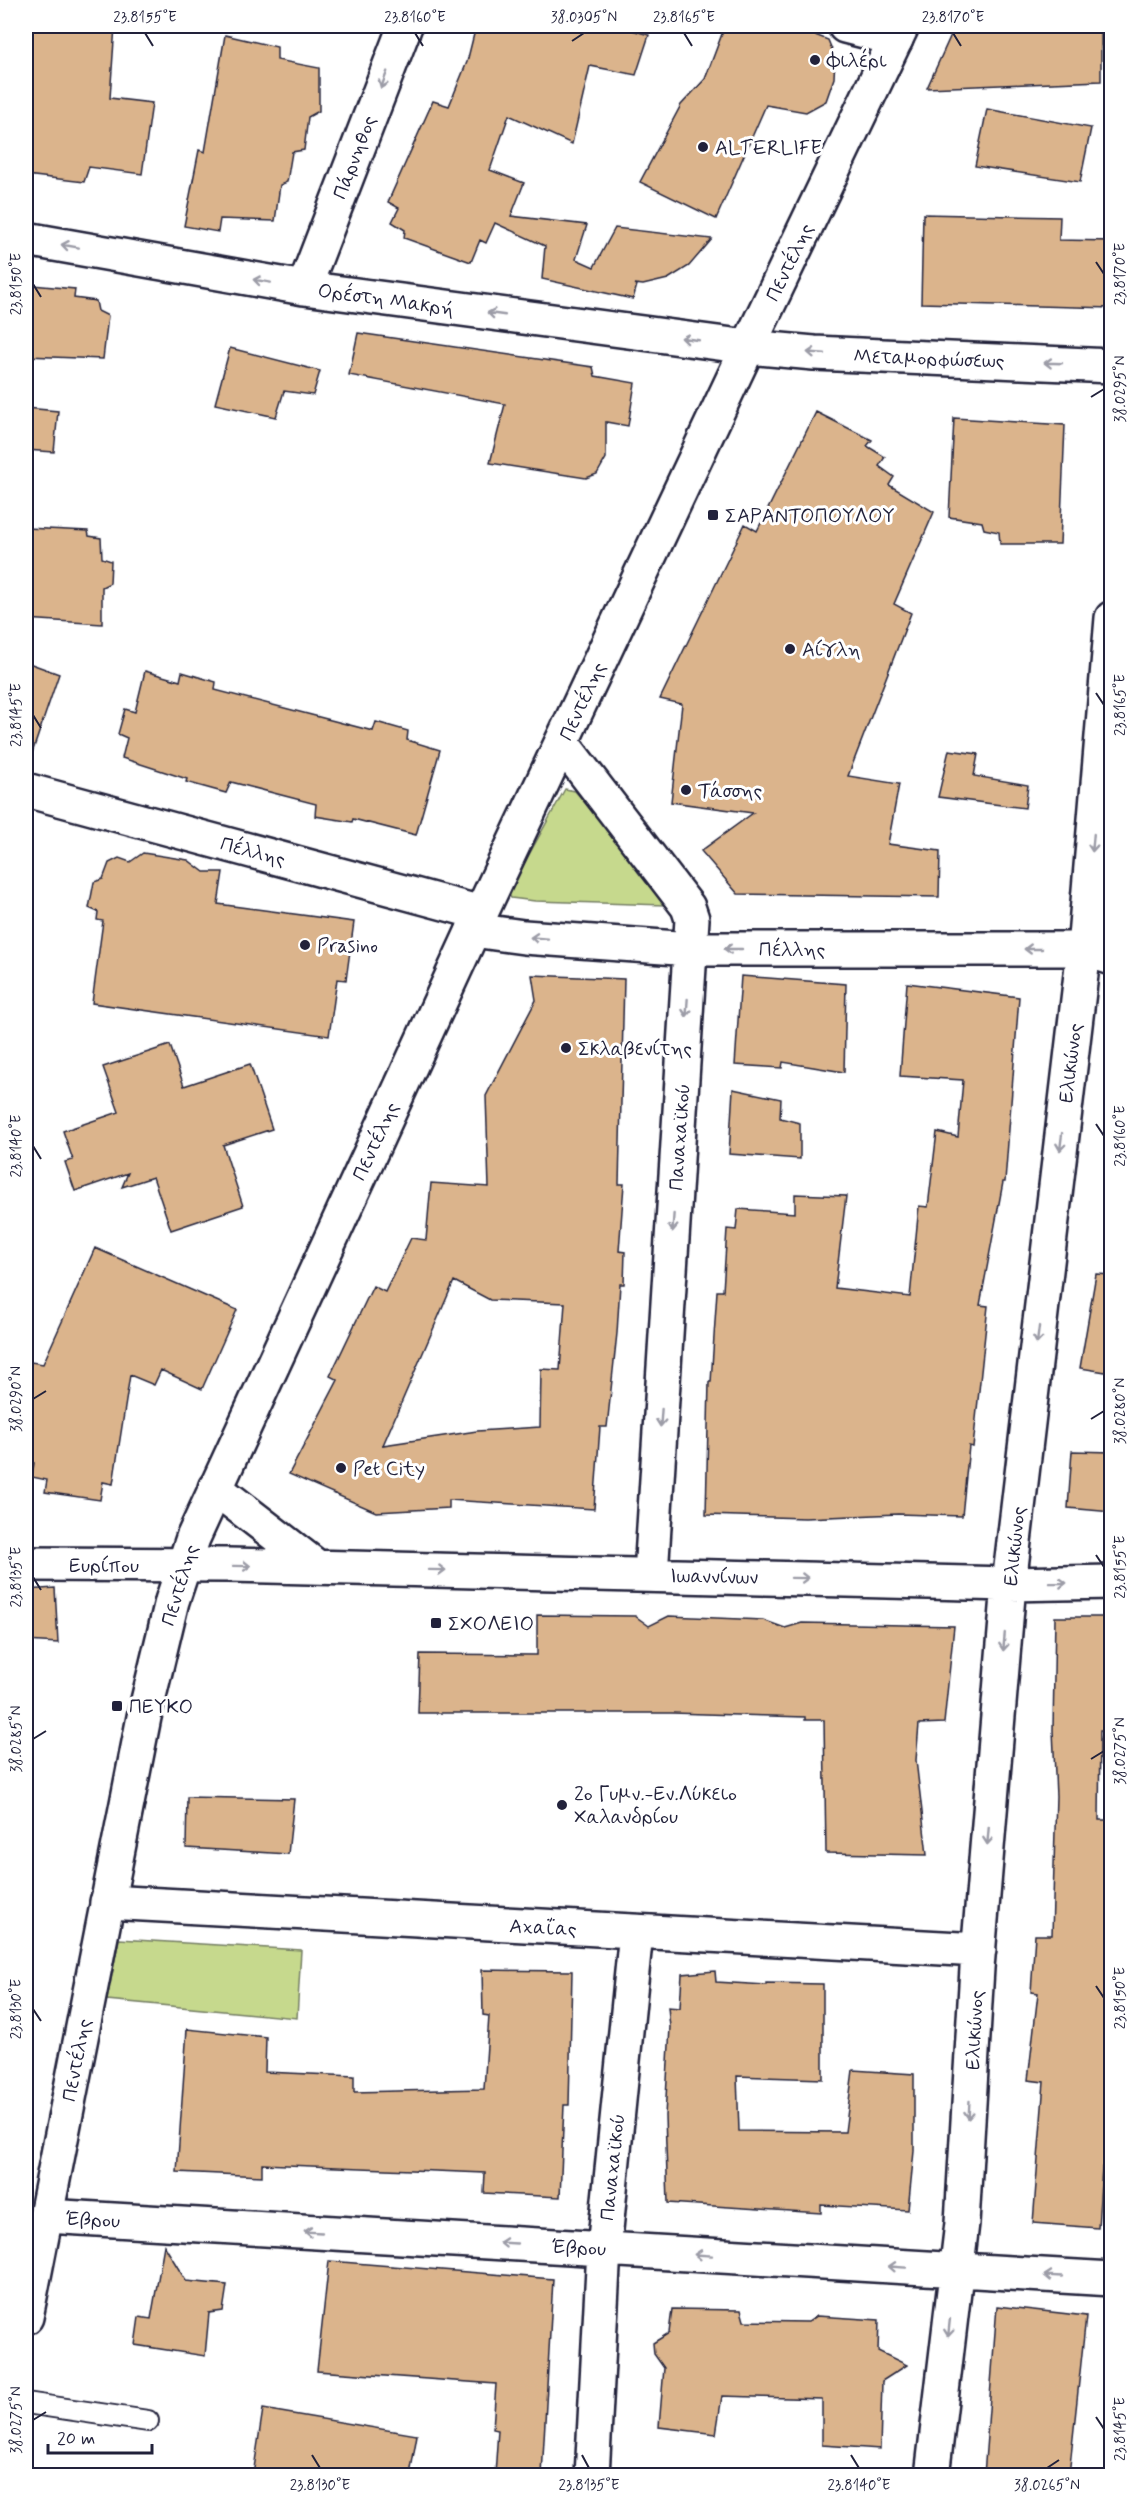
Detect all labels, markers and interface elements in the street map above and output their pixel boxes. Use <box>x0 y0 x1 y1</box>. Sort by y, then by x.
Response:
text: 23.8155°E <box>113 8 177 28</box>
text: 23.8160°E <box>384 8 446 28</box>
text: 38.0305°N <box>551 8 617 28</box>
text: 23.8165°E <box>653 8 715 28</box>
text: 23.8170°E <box>922 8 985 28</box>
place label: Φιλέρι <box>826 48 887 75</box>
marker: Φιλέρι <box>808 53 822 67</box>
one-way arrow <box>378 70 389 89</box>
street label: Πάρνηθος <box>327 112 384 203</box>
place label: ALTERLIFE <box>715 135 822 162</box>
marker: ALTERLIFE <box>696 140 710 154</box>
street label: Πεντέλης <box>760 219 821 306</box>
one-way arrow <box>60 241 80 252</box>
text: 23.8170°E <box>1111 242 1131 305</box>
text: 23.8150°E <box>7 252 27 315</box>
one-way arrow <box>252 275 272 286</box>
street label: Ορέστη Μακρή <box>316 278 456 323</box>
one-way arrow <box>487 308 507 319</box>
one-way arrow <box>680 334 700 345</box>
street label: Μεταμορφώσεως <box>853 343 1005 376</box>
one-way arrow <box>807 347 827 358</box>
text: 38.0295°N <box>1111 356 1131 422</box>
one-way arrow <box>1044 358 1064 369</box>
place label: ΣΑΡΑΝΤΟΠΟΥΛΟΥ <box>725 503 895 530</box>
marker: ΣΑΡΑΝΤΟΠΟΥΛΟΥ <box>706 508 720 522</box>
place label: Αίγλη <box>802 637 861 664</box>
marker: Αίγλη <box>783 642 797 656</box>
street label: Πεντέλης <box>553 658 613 745</box>
text: 23.8165°E <box>1111 674 1131 736</box>
text: 23.8145°E <box>7 683 27 747</box>
place label: Τάσσης <box>698 778 762 805</box>
marker: Τάσσης <box>679 783 693 797</box>
street label: Πέλλης <box>217 831 288 874</box>
one-way arrow <box>1087 833 1098 853</box>
one-way arrow <box>529 932 549 943</box>
place label: Prasino <box>317 933 378 960</box>
street label: Πέλλης <box>759 937 825 964</box>
marker: Prasino <box>298 938 312 952</box>
one-way arrow <box>724 943 744 955</box>
one-way arrow <box>1024 943 1044 955</box>
one-way arrow <box>681 997 692 1017</box>
street label: Ελικώνος <box>1053 1022 1090 1105</box>
place label: Σκλαβενίτης <box>578 1036 692 1063</box>
marker: Σκλαβενίτης <box>559 1041 573 1055</box>
street label: Παναχαϊκού <box>663 1083 698 1192</box>
street label: Πεντέλης <box>346 1098 406 1185</box>
text: 23.8160°E <box>1111 1105 1131 1167</box>
text: 23.8140°E <box>7 1114 27 1178</box>
one-way arrow <box>1055 1131 1066 1151</box>
one-way arrow <box>668 1213 679 1233</box>
one-way arrow <box>1033 1325 1044 1345</box>
text: 38.0290°N <box>7 1366 27 1432</box>
text: 38.0280°N <box>1111 1378 1131 1444</box>
one-way arrow <box>655 1407 666 1427</box>
place label: Pet City <box>353 1456 425 1483</box>
marker: Pet City <box>334 1461 348 1475</box>
street label: Ελικώνος <box>998 1505 1033 1587</box>
text: 23.8155°E <box>1111 1535 1131 1599</box>
street label: Πεντέλης <box>155 1541 206 1629</box>
text: 23.8135°E <box>7 1546 27 1608</box>
street label: Ευρίπου <box>69 1553 139 1580</box>
one-way arrow <box>231 1560 251 1571</box>
street label: Ιωαννίνων <box>670 1563 758 1592</box>
one-way arrow <box>426 1564 446 1576</box>
one-way arrow <box>789 1573 809 1584</box>
one-way arrow <box>1047 1577 1067 1589</box>
place label: ΣΧΟΛΕΙΟ <box>448 1611 534 1638</box>
marker: ΣΧΟΛΕΙΟ <box>429 1616 443 1630</box>
one-way arrow <box>998 1632 1009 1651</box>
place label: ΠΕΥΚΟ <box>129 1694 193 1721</box>
marker: ΠΕΥΚΟ <box>110 1699 124 1713</box>
text: 38.0285°N <box>7 1705 27 1773</box>
text: 38.0275°N <box>1111 1717 1131 1785</box>
place label: 2ο Γυμν.-Εν.Λύκειο Χαλανδρίου <box>574 1781 737 1831</box>
marker: 2ο Γυμν.-Εν.Λύκειο Χαλανδρίου <box>555 1798 569 1812</box>
one-way arrow <box>982 1826 993 1846</box>
street label: Αχαΐας <box>509 1913 577 1944</box>
text: 23.8150°E <box>1111 1966 1131 2029</box>
text: 23.8130°E <box>7 1979 27 2039</box>
street label: Ελικώνος <box>960 1989 991 2071</box>
street label: Πεντέλης <box>56 2016 99 2104</box>
one-way arrow <box>963 2100 974 2120</box>
street label: Παναχαϊκού <box>594 2112 633 2222</box>
street label: Έβρου <box>65 2206 121 2235</box>
one-way arrow <box>304 2226 324 2237</box>
street label: Έβρου <box>551 2234 607 2263</box>
one-way arrow <box>498 2237 518 2248</box>
one-way arrow <box>693 2249 713 2260</box>
one-way arrow <box>888 2261 908 2272</box>
one-way arrow <box>1044 2270 1064 2281</box>
one-way arrow <box>943 2318 954 2338</box>
text: 38.0275°N <box>7 2386 27 2454</box>
text: 23.8145°E <box>1111 2397 1131 2461</box>
scale bar <box>48 2417 152 2455</box>
text: 20 m <box>57 2427 95 2451</box>
text: 23.8130°E <box>290 2476 350 2496</box>
text: 23.8135°E <box>558 2476 620 2496</box>
text: 23.8140°E <box>827 2476 891 2496</box>
text: 38.0265°N <box>1014 2476 1080 2496</box>

